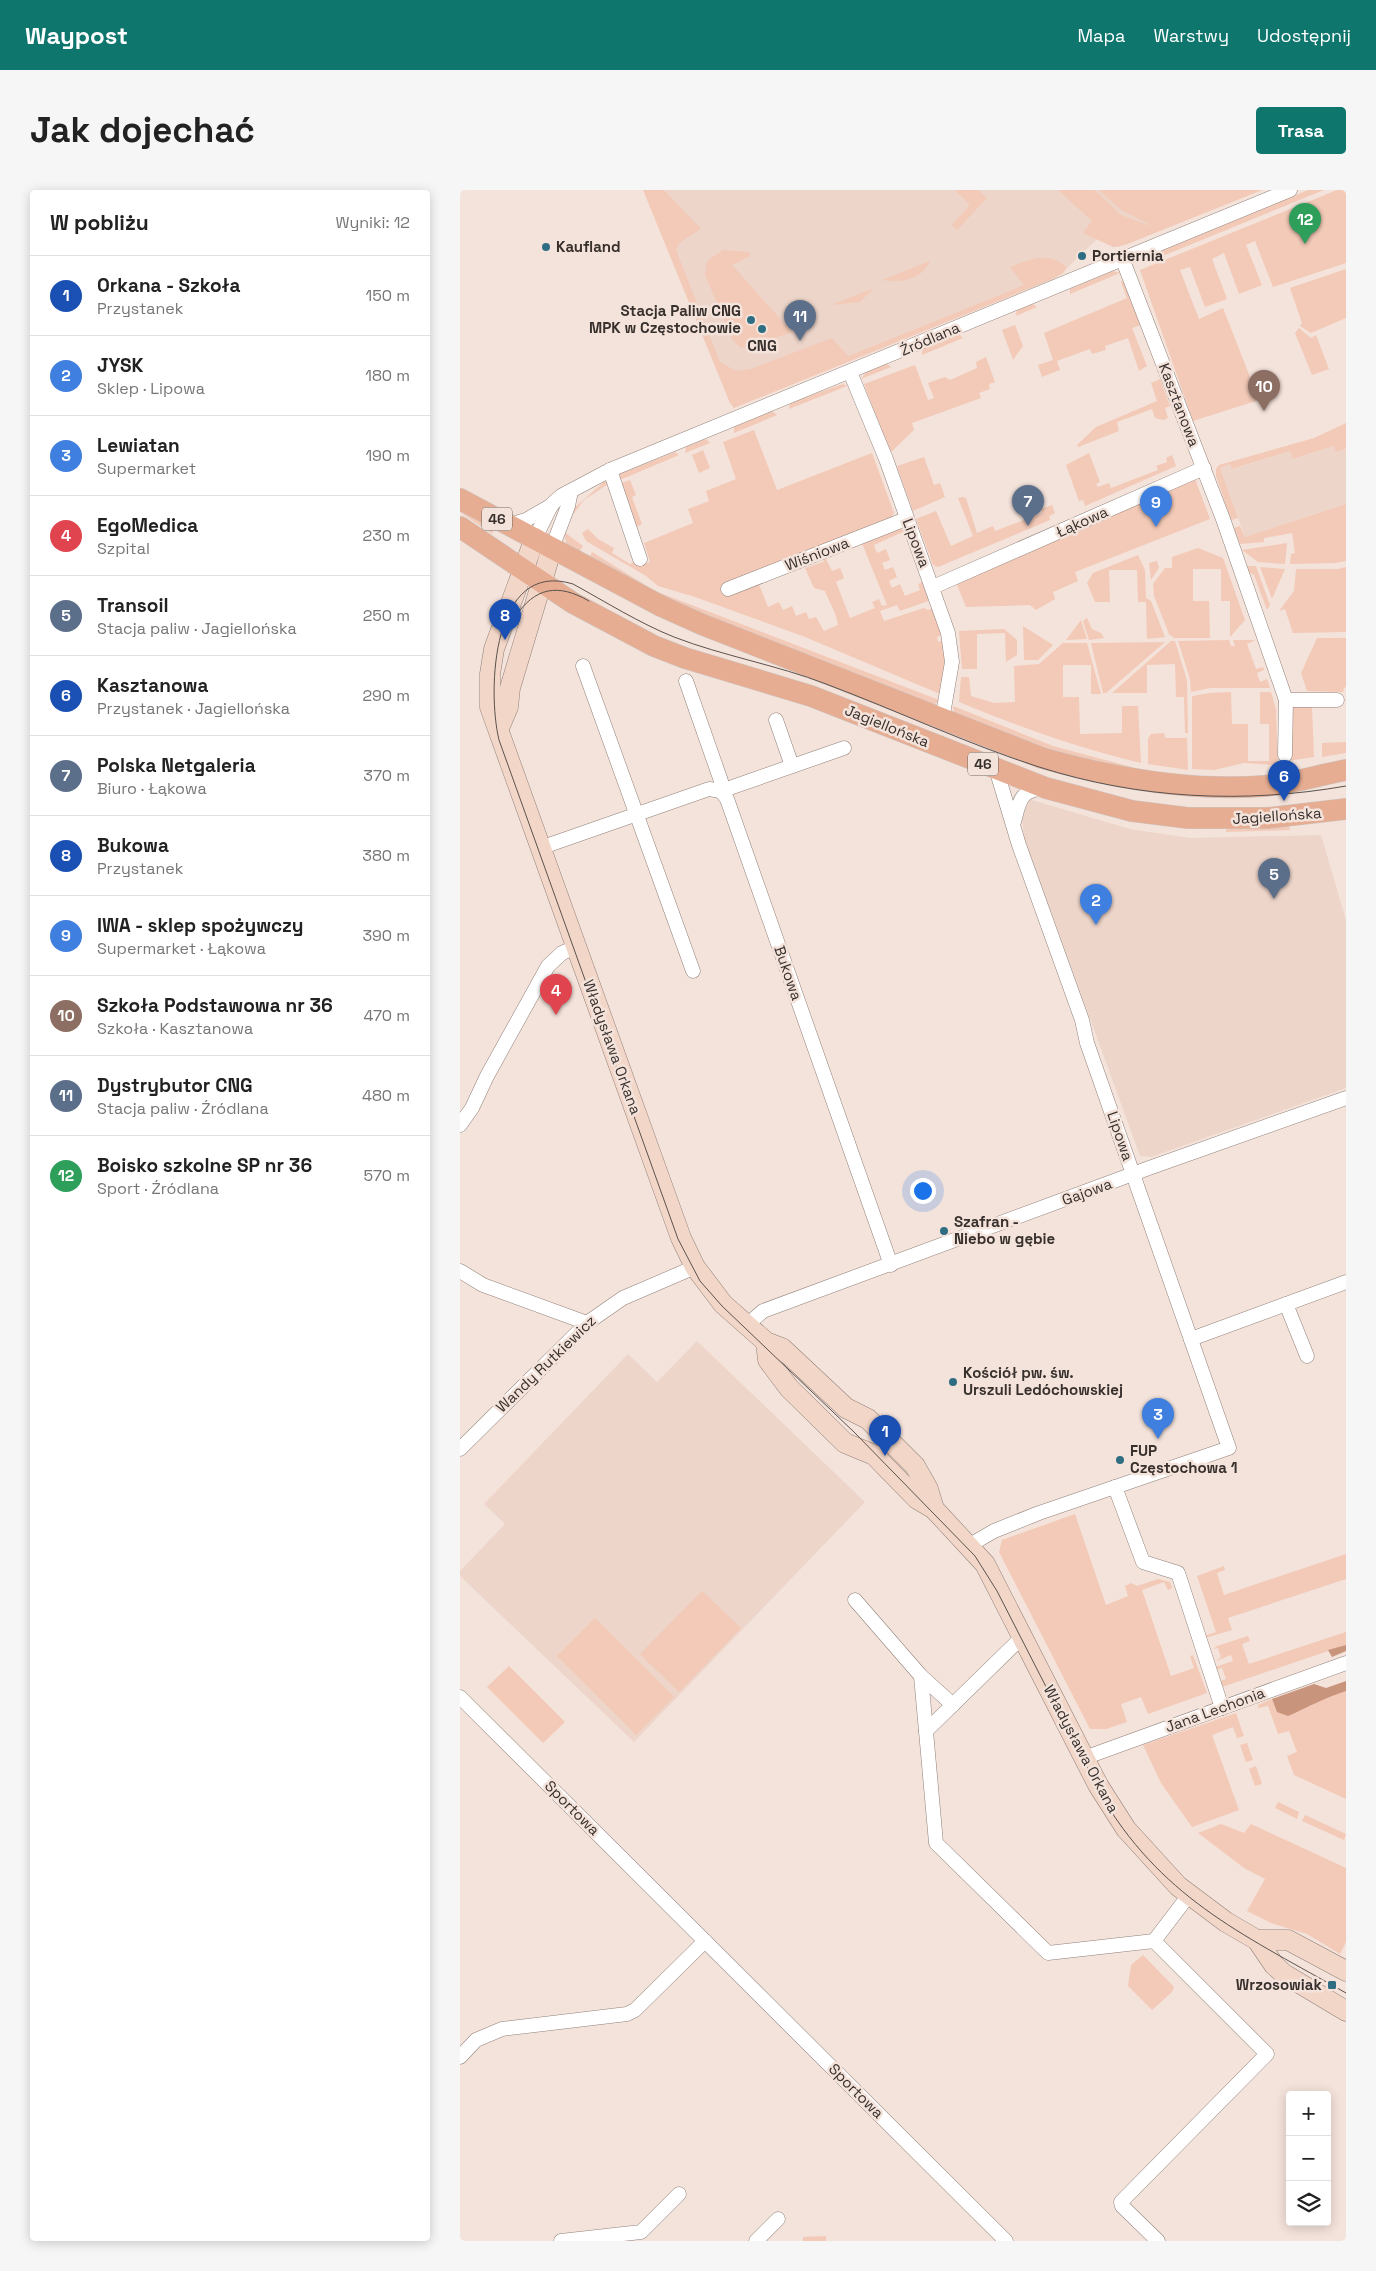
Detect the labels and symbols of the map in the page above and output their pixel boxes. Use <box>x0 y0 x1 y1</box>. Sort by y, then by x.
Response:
pin: 12 <box>1289 203 1321 244</box>
place label: Kaufland <box>556 237 621 256</box>
marker: Kaufland <box>540 241 552 253</box>
place label: Portiernia <box>1092 246 1164 265</box>
marker: Portiernia <box>1076 250 1088 262</box>
pin: 11 <box>784 300 816 341</box>
place label: Stacja Paliw CNG MPK w Częstochowie <box>589 301 741 337</box>
marker: Stacja Paliw CNG MPK w Częstochowie <box>745 314 757 326</box>
street label: Źródlana <box>897 317 963 360</box>
marker: CNG <box>756 323 768 335</box>
place label: CNG <box>747 336 777 355</box>
street label: Kasztanowa <box>1155 360 1204 450</box>
pin: 10 <box>1248 370 1280 411</box>
pin: 7 <box>1012 485 1044 526</box>
pin: 9 <box>1140 486 1172 527</box>
street label: Łąkowa <box>1053 502 1111 541</box>
road number: 46 <box>482 508 512 530</box>
street label: Lipowa <box>898 516 935 570</box>
street label: Wiśniowa <box>782 532 852 574</box>
pin: 8 <box>489 599 521 640</box>
street label: Jagiellońska <box>842 700 933 751</box>
road number: 46 <box>968 752 998 776</box>
pin: 6 <box>1268 760 1300 801</box>
street label: Jagiellońska <box>1232 803 1323 828</box>
pin: 5 <box>1258 858 1290 899</box>
pin: 2 <box>1080 884 1112 925</box>
street label: Bukowa <box>770 943 807 1003</box>
pin: 4 <box>540 974 572 1015</box>
street label: Władysława Orkana <box>579 977 646 1117</box>
street label: Lipowa <box>1103 1109 1138 1163</box>
street label: Gajowa <box>1059 1174 1115 1209</box>
your location <box>910 1178 936 1204</box>
place label: Szafran - Niebo w gębie <box>954 1212 1056 1248</box>
marker: Szafran - Niebo w gębie <box>938 1225 950 1237</box>
street label: Wandy Rutkiewicz <box>492 1311 600 1416</box>
place label: Kościół pw. św. Urszuli Ledóchowskiej <box>963 1363 1123 1399</box>
marker: Kościół pw. św. Urszuli Ledóchowskiej <box>947 1376 959 1388</box>
pin: 3 <box>1142 1398 1174 1439</box>
pin: 1 <box>869 1415 901 1456</box>
place label: FUP Częstochowa 1 <box>1130 1441 1238 1477</box>
marker: FUP Częstochowa 1 <box>1114 1454 1126 1466</box>
street label: Władysława Orkana <box>1040 1682 1123 1816</box>
street label: Jana Lechonia <box>1162 1683 1268 1736</box>
street label: Sportowa <box>541 1776 604 1839</box>
place label: Wrzosowiak <box>1236 1975 1323 1994</box>
marker: Wrzosowiak <box>1326 1979 1338 1991</box>
street label: Sportowa <box>825 2059 888 2122</box>

